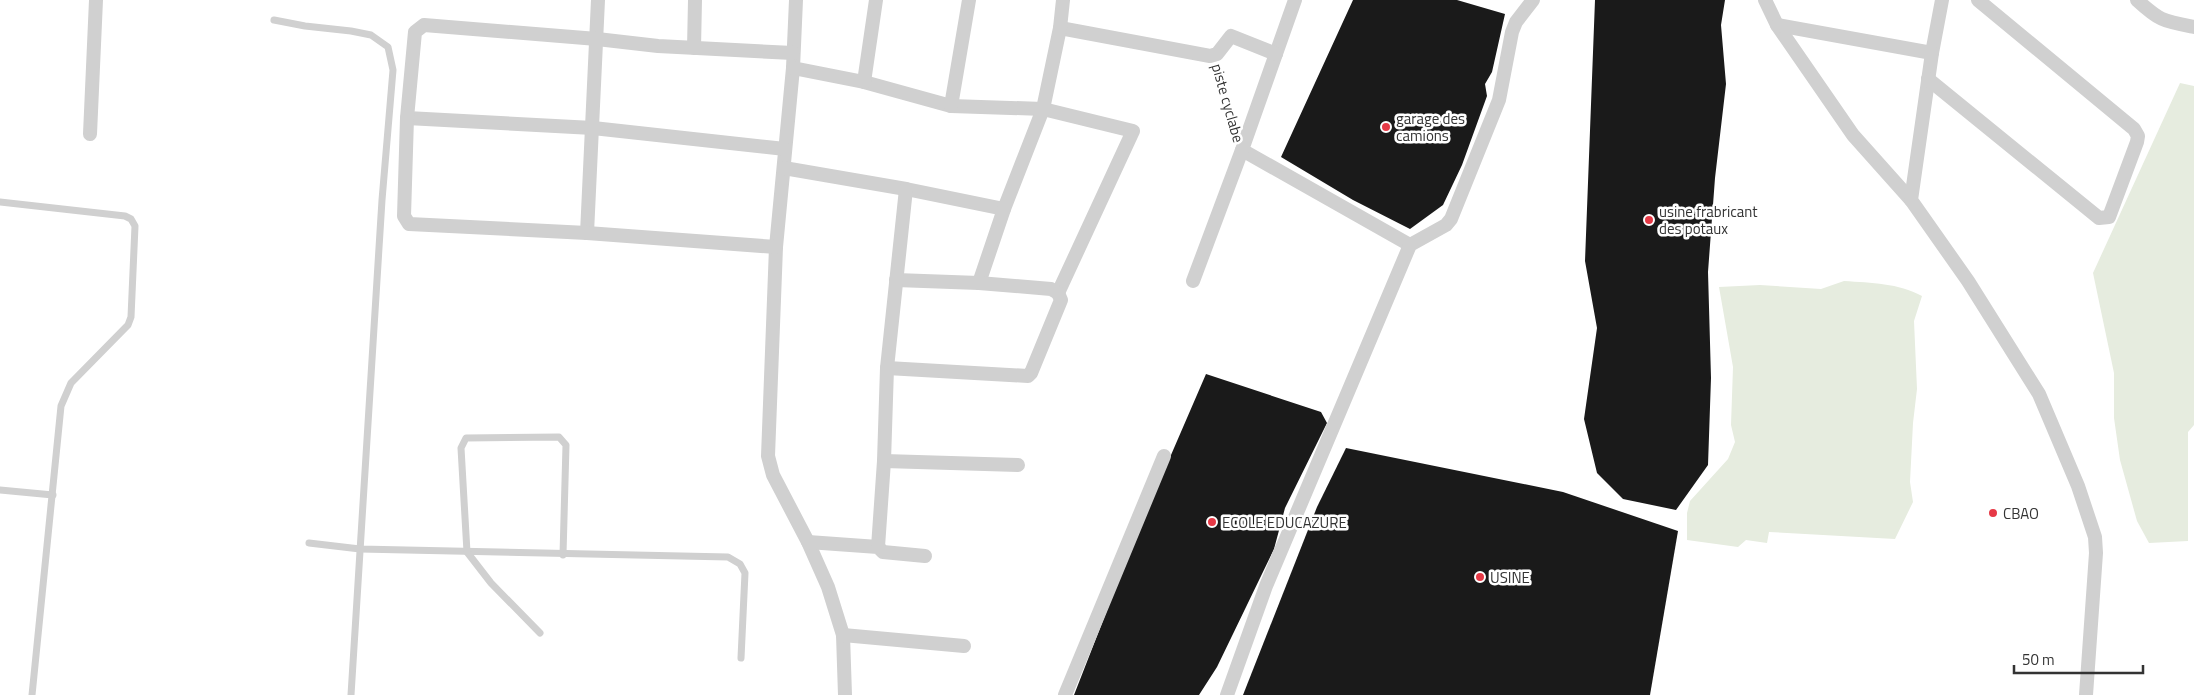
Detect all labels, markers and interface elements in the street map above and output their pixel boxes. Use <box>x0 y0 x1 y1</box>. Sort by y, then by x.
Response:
street label: piste cyclabe <box>1206 61 1250 145</box>
place label: garage des camions <box>1396 107 1465 147</box>
marker: garage des camions <box>1380 121 1392 133</box>
place label: usine frabricant des potaux <box>1659 200 1758 240</box>
marker: usine frabricant des potaux <box>1643 214 1655 226</box>
place label: CBAO <box>2003 502 2039 525</box>
marker: CBAO <box>1987 507 1999 519</box>
place label: ECOLE EDUCAZURE <box>1222 511 1347 534</box>
marker: ECOLE EDUCAZURE <box>1206 516 1218 528</box>
place label: USINE <box>1490 566 1530 589</box>
marker: USINE <box>1474 571 1486 583</box>
scale bar <box>2014 642 2143 674</box>
text: 50 m <box>2022 648 2055 671</box>

